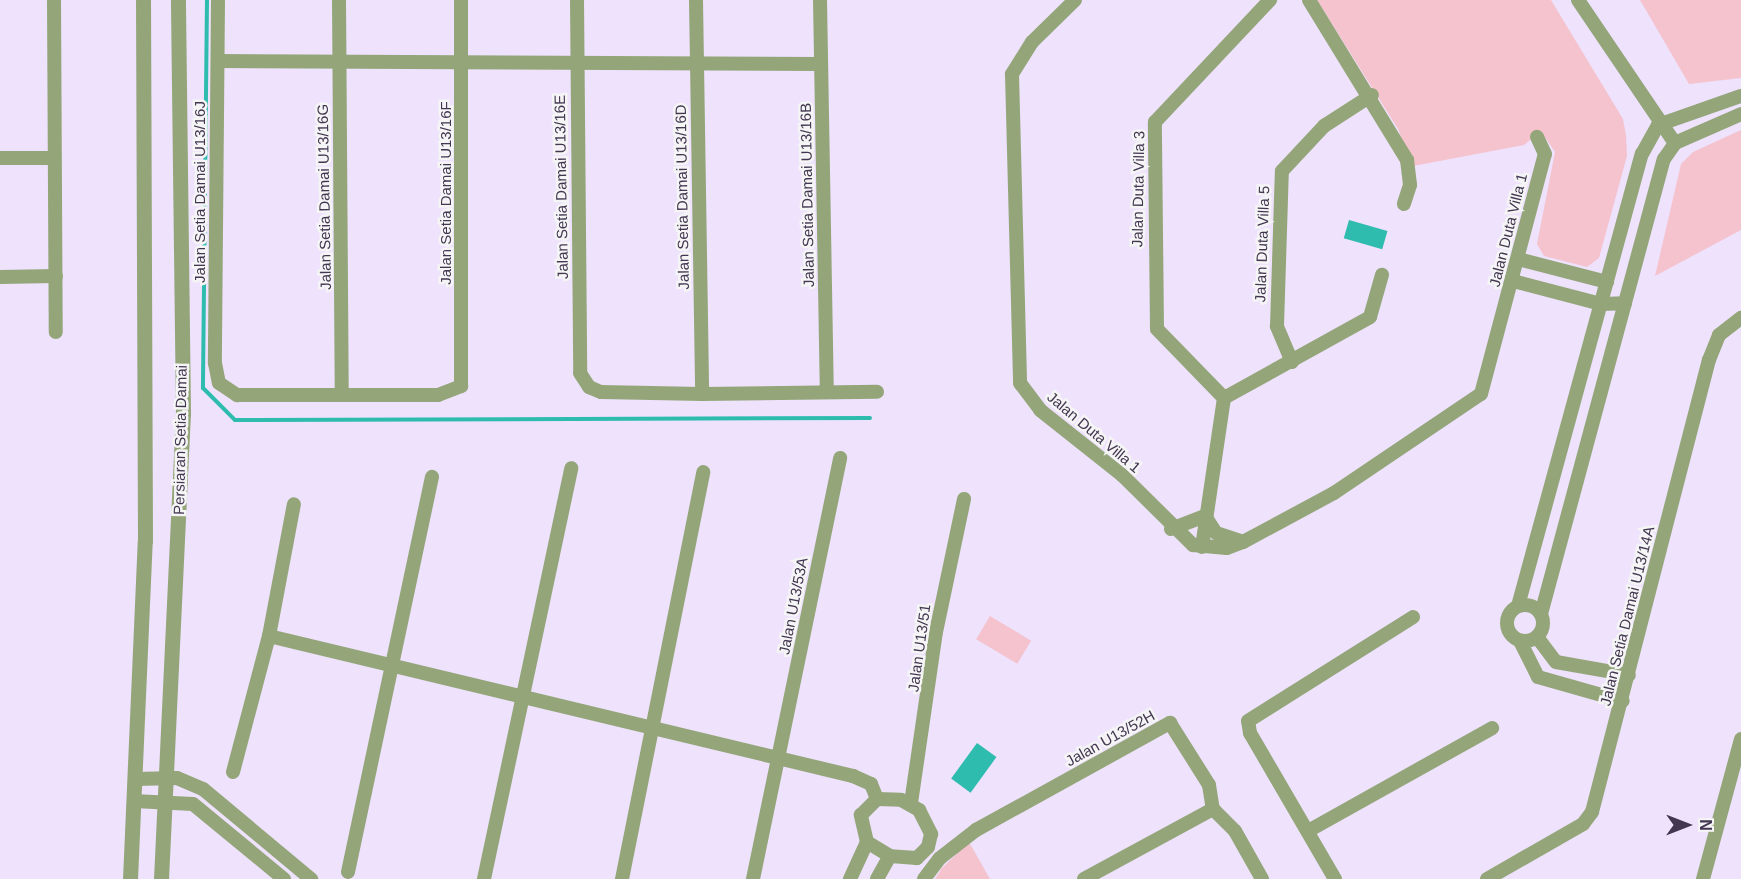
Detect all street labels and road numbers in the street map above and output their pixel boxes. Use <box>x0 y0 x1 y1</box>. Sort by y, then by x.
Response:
street label: Jalan Setia Damai U13/16E <box>550 95 572 279</box>
street label: Jalan Setia Damai U13/16J <box>191 101 209 283</box>
street label: Jalan Setia Damai U13/16F <box>437 101 455 285</box>
street label: Jalan Setia Damai U13/16B <box>796 103 818 287</box>
street label: Jalan Setia Damai U13/16G <box>313 104 335 290</box>
street label: Jalan Setia Damai U13/16D <box>671 104 693 290</box>
street label: Jalan Duta Villa 3 <box>1128 131 1148 247</box>
street label: Jalan Duta Villa 1 <box>1485 171 1531 289</box>
street label: Jalan Duta Villa 5 <box>1251 185 1273 303</box>
street label: Persiaran Setia Damai <box>170 365 190 515</box>
street label: Jalan Duta Villa 1 <box>1044 388 1144 476</box>
street label: Jalan Setia Damai U13/14A <box>1596 524 1658 708</box>
street label: Jalan U13/53A <box>775 556 811 656</box>
street label: Jalan U13/51 <box>904 603 934 693</box>
street label: Jalan U13/52H <box>1062 706 1158 770</box>

